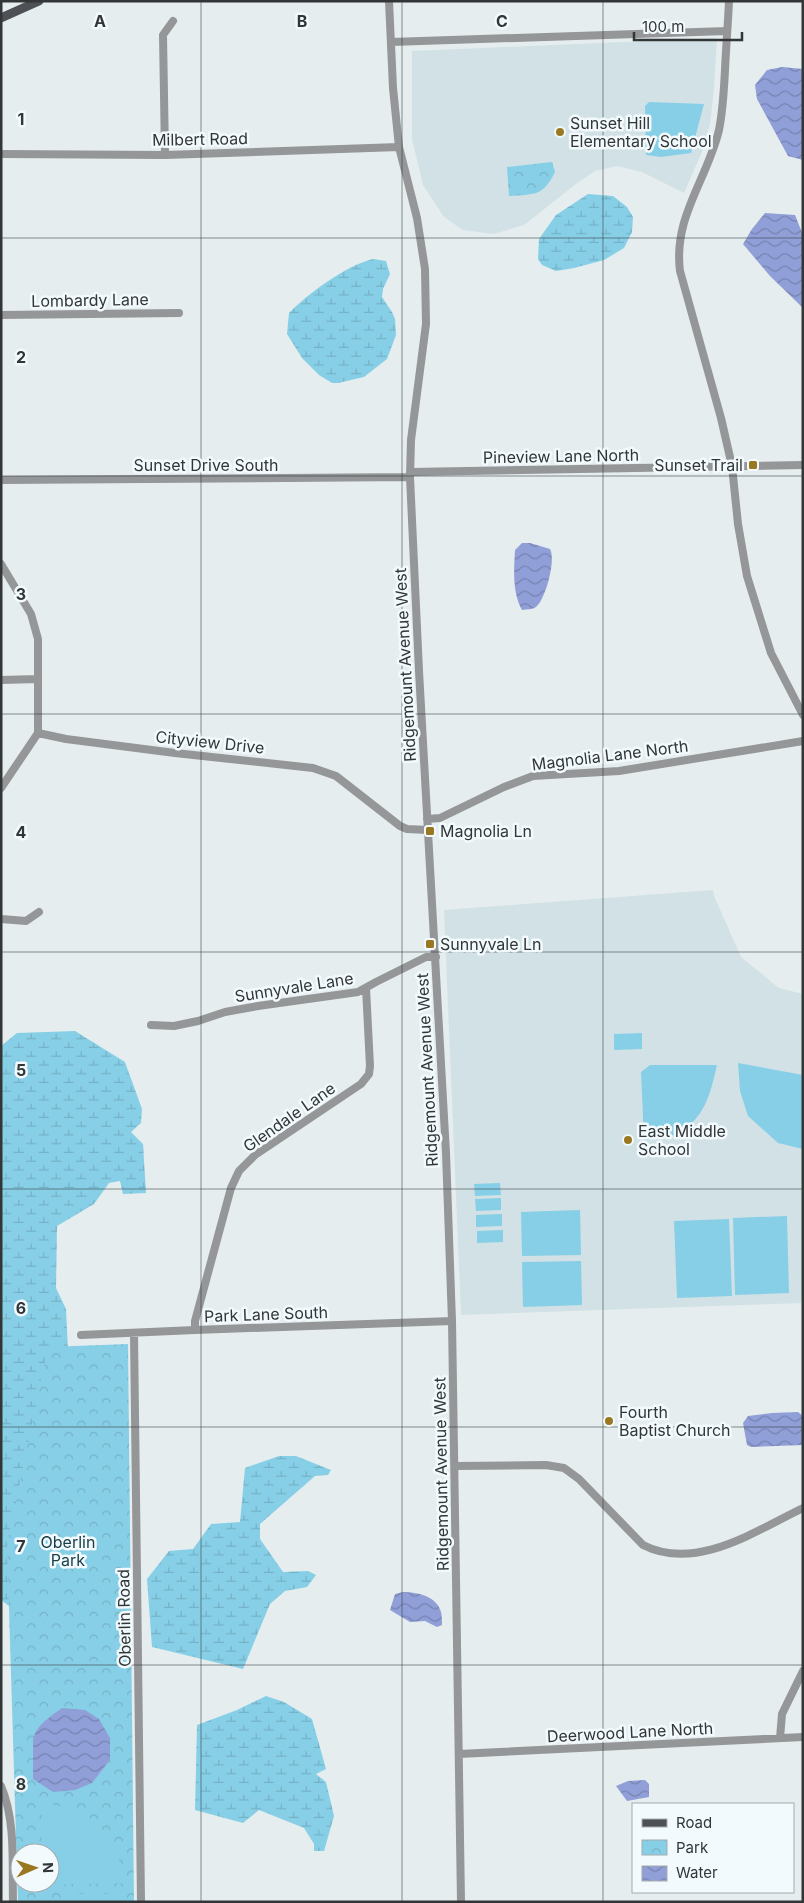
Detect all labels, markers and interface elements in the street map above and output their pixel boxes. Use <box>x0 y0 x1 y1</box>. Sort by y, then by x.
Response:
scale bar <box>634 10 742 42</box>
text: A <box>94 11 106 31</box>
text: B <box>297 11 307 31</box>
text: C <box>496 11 508 31</box>
text: 100 m <box>642 17 684 36</box>
text: 1 <box>18 109 24 129</box>
place label: Sunset Hill Elementary School <box>570 113 712 151</box>
marker: Sunset Hill Elementary School <box>554 126 566 138</box>
street label: Milbert Road <box>152 128 248 150</box>
street label: Lombardy Lane <box>31 289 149 311</box>
text: 2 <box>16 347 26 367</box>
street label: Pineview Lane North <box>483 445 639 467</box>
street label: Sunset Drive South <box>134 455 278 475</box>
place label: Sunset Trail <box>654 455 743 475</box>
marker: Sunset Trail <box>747 459 759 471</box>
street label: Ridgemount Avenue West <box>390 568 420 762</box>
text: 3 <box>16 584 26 604</box>
street label: Cityview Drive <box>155 726 265 758</box>
street label: Magnolia Lane North <box>531 735 689 775</box>
place label: Magnolia Ln <box>440 821 532 841</box>
text: 4 <box>16 822 27 842</box>
marker: Magnolia Ln <box>424 825 436 837</box>
place label: Sunnyvale Ln <box>440 934 542 954</box>
marker: Sunnyvale Ln <box>424 938 436 950</box>
street label: Sunnyvale Lane <box>233 968 355 1006</box>
street label: Ridgemount Avenue West <box>412 973 442 1167</box>
text: 5 <box>16 1060 26 1080</box>
street label: Glendale Lane <box>239 1078 339 1156</box>
place label: East Middle School <box>638 1121 726 1159</box>
marker: East Middle School <box>622 1134 634 1146</box>
text: 6 <box>16 1298 26 1318</box>
street label: Park Lane South <box>204 1302 328 1326</box>
street label: Ridgemount Avenue West <box>429 1377 453 1571</box>
place label: Fourth Baptist Church <box>619 1402 731 1440</box>
marker: Fourth Baptist Church <box>603 1415 615 1427</box>
park label: Oberlin Park <box>41 1532 95 1570</box>
text: 7 <box>16 1536 26 1556</box>
street label: Oberlin Road <box>113 1569 135 1667</box>
street label: Deerwood Lane North <box>546 1718 714 1746</box>
text: 8 <box>16 1774 26 1794</box>
legend <box>632 1803 794 1893</box>
text: Road <box>676 1813 712 1832</box>
text: Park <box>676 1838 709 1857</box>
north arrow <box>10 1843 60 1893</box>
text: N <box>40 1862 57 1873</box>
text: Water <box>676 1863 718 1882</box>

